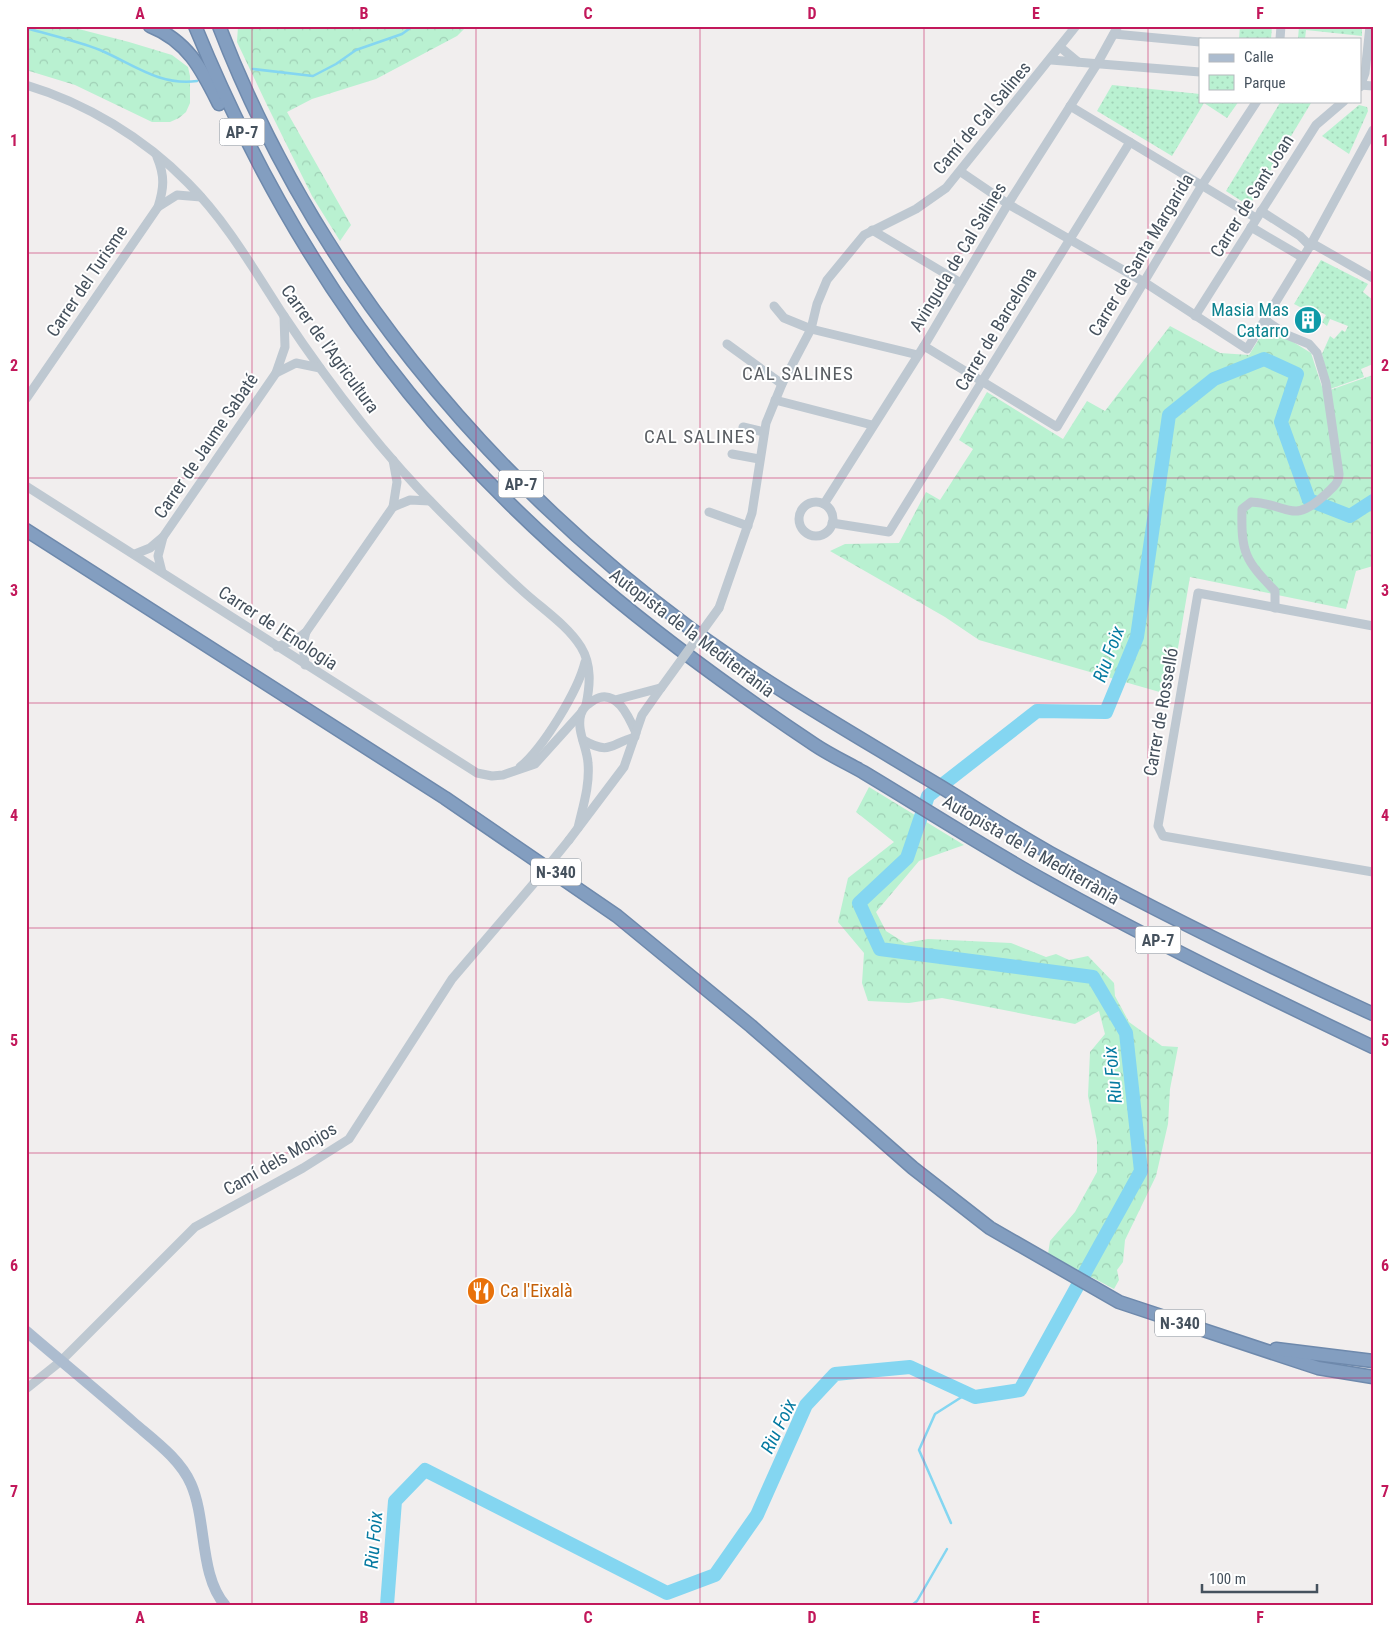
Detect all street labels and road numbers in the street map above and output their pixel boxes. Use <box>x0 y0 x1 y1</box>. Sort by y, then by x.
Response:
street label: Camí de Cal Salines <box>928 57 1035 178</box>
road number: AP-7 <box>220 118 264 146</box>
street label: Carrer de Sant Joan <box>1205 131 1298 261</box>
street label: Carrer de Santa Margarida <box>1084 170 1198 340</box>
street label: Avinguda de Cal Salines <box>905 179 1010 335</box>
street label: Carrer del Turisme <box>42 221 132 340</box>
street label: Carrer de Barcelona <box>950 263 1041 394</box>
street label: Carrer de l'Agricultura <box>277 281 384 417</box>
street label: Carrer de Jaume Sabaté <box>149 369 262 522</box>
road number: AP-7 <box>498 470 544 498</box>
street label: Autopista de la Mediterrània <box>606 564 779 701</box>
street label: Carrer de l'Enologia <box>215 581 342 674</box>
street label: Carrer de Rosselló <box>1139 646 1182 778</box>
street label: Autopista de la Mediterrània <box>939 790 1123 909</box>
road number: N-340 <box>531 859 581 886</box>
road number: AP-7 <box>1136 926 1180 954</box>
street label: Camí dels Monjos <box>219 1118 340 1199</box>
road number: N-340 <box>1155 1310 1205 1336</box>

